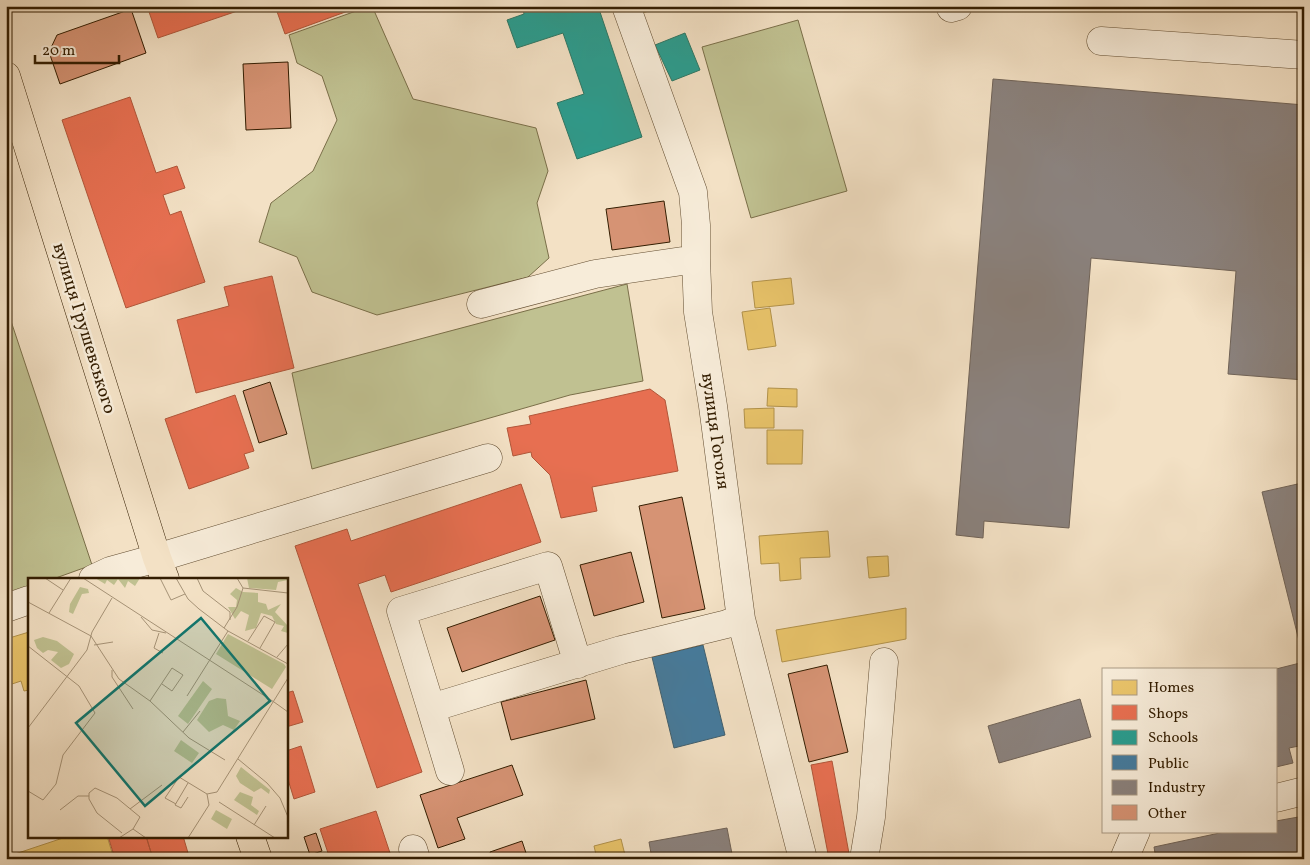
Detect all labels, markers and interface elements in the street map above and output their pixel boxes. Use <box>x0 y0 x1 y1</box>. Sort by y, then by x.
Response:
scale bar <box>35 32 119 64</box>
text: 20 m <box>42 41 75 62</box>
street label: вулиця Грушевського <box>46 240 121 417</box>
street label: вулиця Гоголя <box>694 371 735 491</box>
inset map <box>28 578 288 838</box>
legend <box>1102 668 1278 832</box>
text: Homes <box>1148 678 1194 699</box>
text: Shops <box>1148 704 1188 725</box>
text: Schools <box>1148 728 1198 749</box>
text: Public <box>1148 754 1189 775</box>
text: Industry <box>1148 778 1205 799</box>
text: Other <box>1148 804 1187 825</box>

